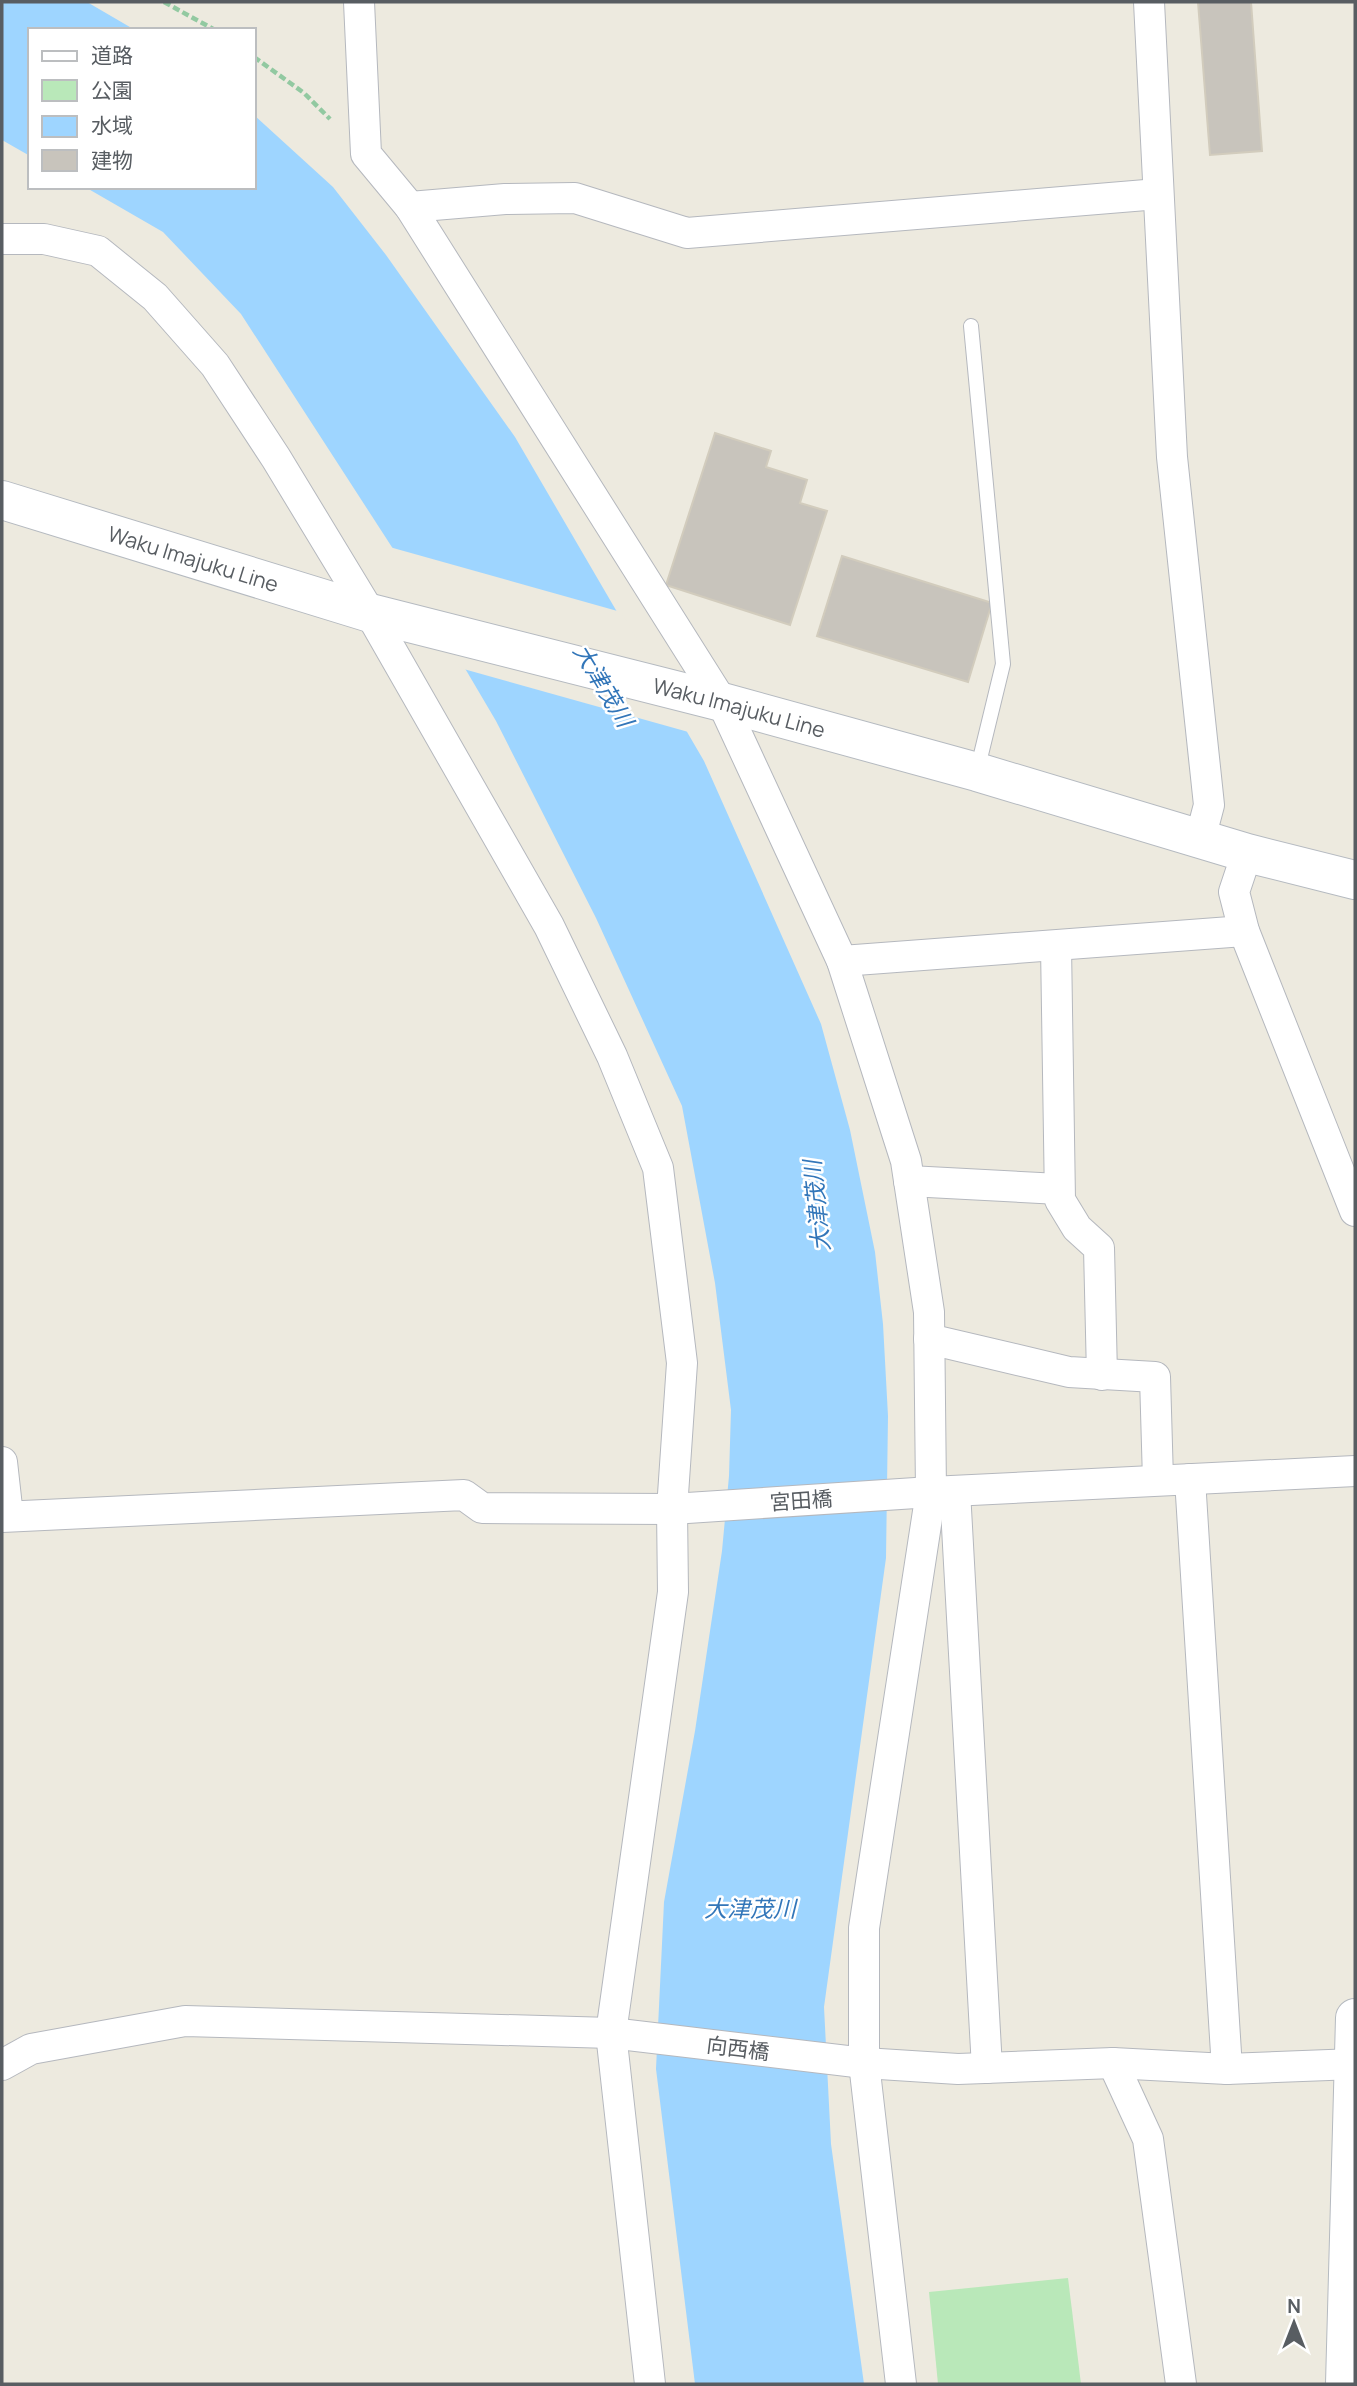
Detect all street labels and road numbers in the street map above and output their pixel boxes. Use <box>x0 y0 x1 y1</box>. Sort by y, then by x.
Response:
street label: Waku Imajuku Line <box>104 519 282 598</box>
street label: Waku Imajuku Line <box>650 671 828 744</box>
street label: 宮田橋 <box>769 1484 833 1516</box>
street label: 向西橋 <box>705 2030 771 2066</box>

